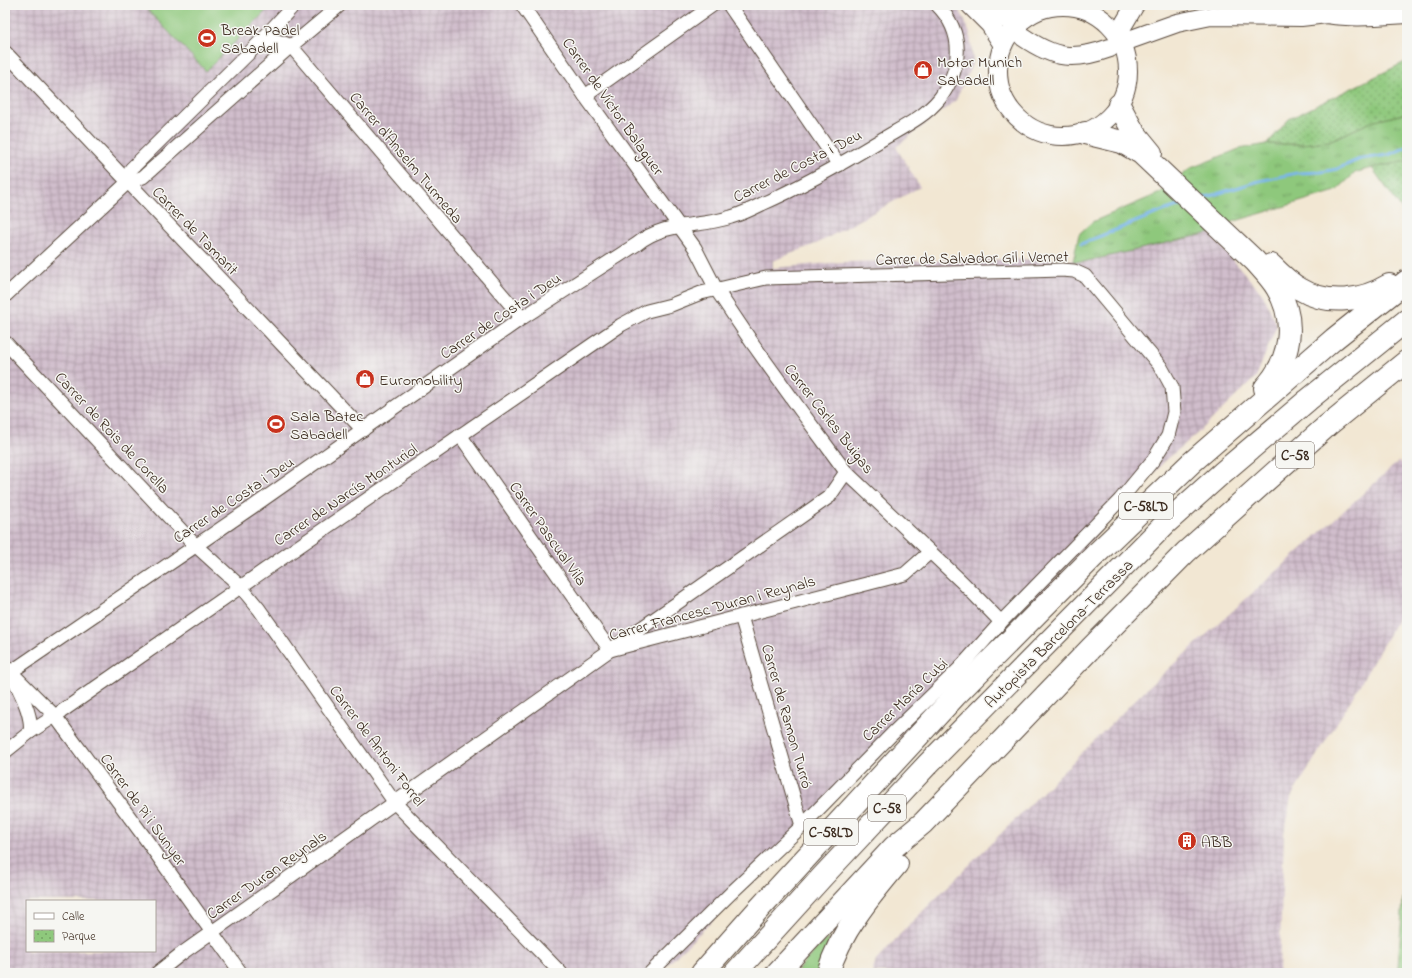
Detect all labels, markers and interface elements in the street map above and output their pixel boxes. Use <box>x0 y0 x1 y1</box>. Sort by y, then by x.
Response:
place label: Break Padel Sabadell <box>220 19 300 61</box>
sports icon: Break Padel Sabadell <box>196 27 218 49</box>
street label: Carrer de Víctor Balaguer <box>556 33 669 181</box>
place label: Motor Munich Sabadell <box>937 51 1022 93</box>
shop icon: Motor Munich Sabadell <box>912 59 934 81</box>
street label: Carrer d'Anselm Turmeda <box>343 87 468 229</box>
street label: Carrer de Costa i Deu <box>729 124 867 210</box>
street label: Carrer de Tamarit <box>146 181 244 282</box>
street label: Carrer de Salvador Gil i Vernet <box>875 245 1069 273</box>
street label: Carrer de Costa i Deu <box>436 267 567 366</box>
street label: Carrer Carles Buigas <box>778 359 879 480</box>
street label: Carrer de Rois de Corella <box>48 367 175 500</box>
shop icon: Euromobility <box>354 368 376 390</box>
place label: Euromobility <box>379 369 463 393</box>
place label: Sala Batec Sabadell <box>290 405 364 447</box>
sports icon: Sala Batec Sabadell <box>265 413 287 435</box>
street label: Carrer de Narcís Monturiol <box>269 438 423 553</box>
road number: C-58 <box>1276 442 1314 468</box>
street label: Carrer de Costa i Deu <box>169 451 300 550</box>
street label: Carrer Pascual Vila <box>502 477 592 591</box>
road number: C-58LD <box>1119 493 1173 519</box>
street label: Autopista Barcelona-Terrassa <box>979 554 1139 714</box>
street label: Carrer Francesc Duran i Reynals <box>607 570 819 648</box>
street label: Carrer de Ramon Turró <box>754 641 818 792</box>
street label: Carrer María Cubi <box>857 653 954 748</box>
street label: Carrer de Antoni Forrel <box>323 680 430 812</box>
street label: Carrer de Pi i Sunyer <box>93 749 191 871</box>
road number: C-58 <box>868 795 906 821</box>
road number: C-58LD <box>804 819 858 845</box>
street label: Carrer Duran Reynals <box>202 825 332 926</box>
building icon: ABB <box>1176 830 1198 852</box>
place label: ABB <box>1201 831 1233 855</box>
legend <box>26 900 156 952</box>
text: Calle <box>62 908 85 926</box>
text: Parque <box>62 928 96 946</box>

